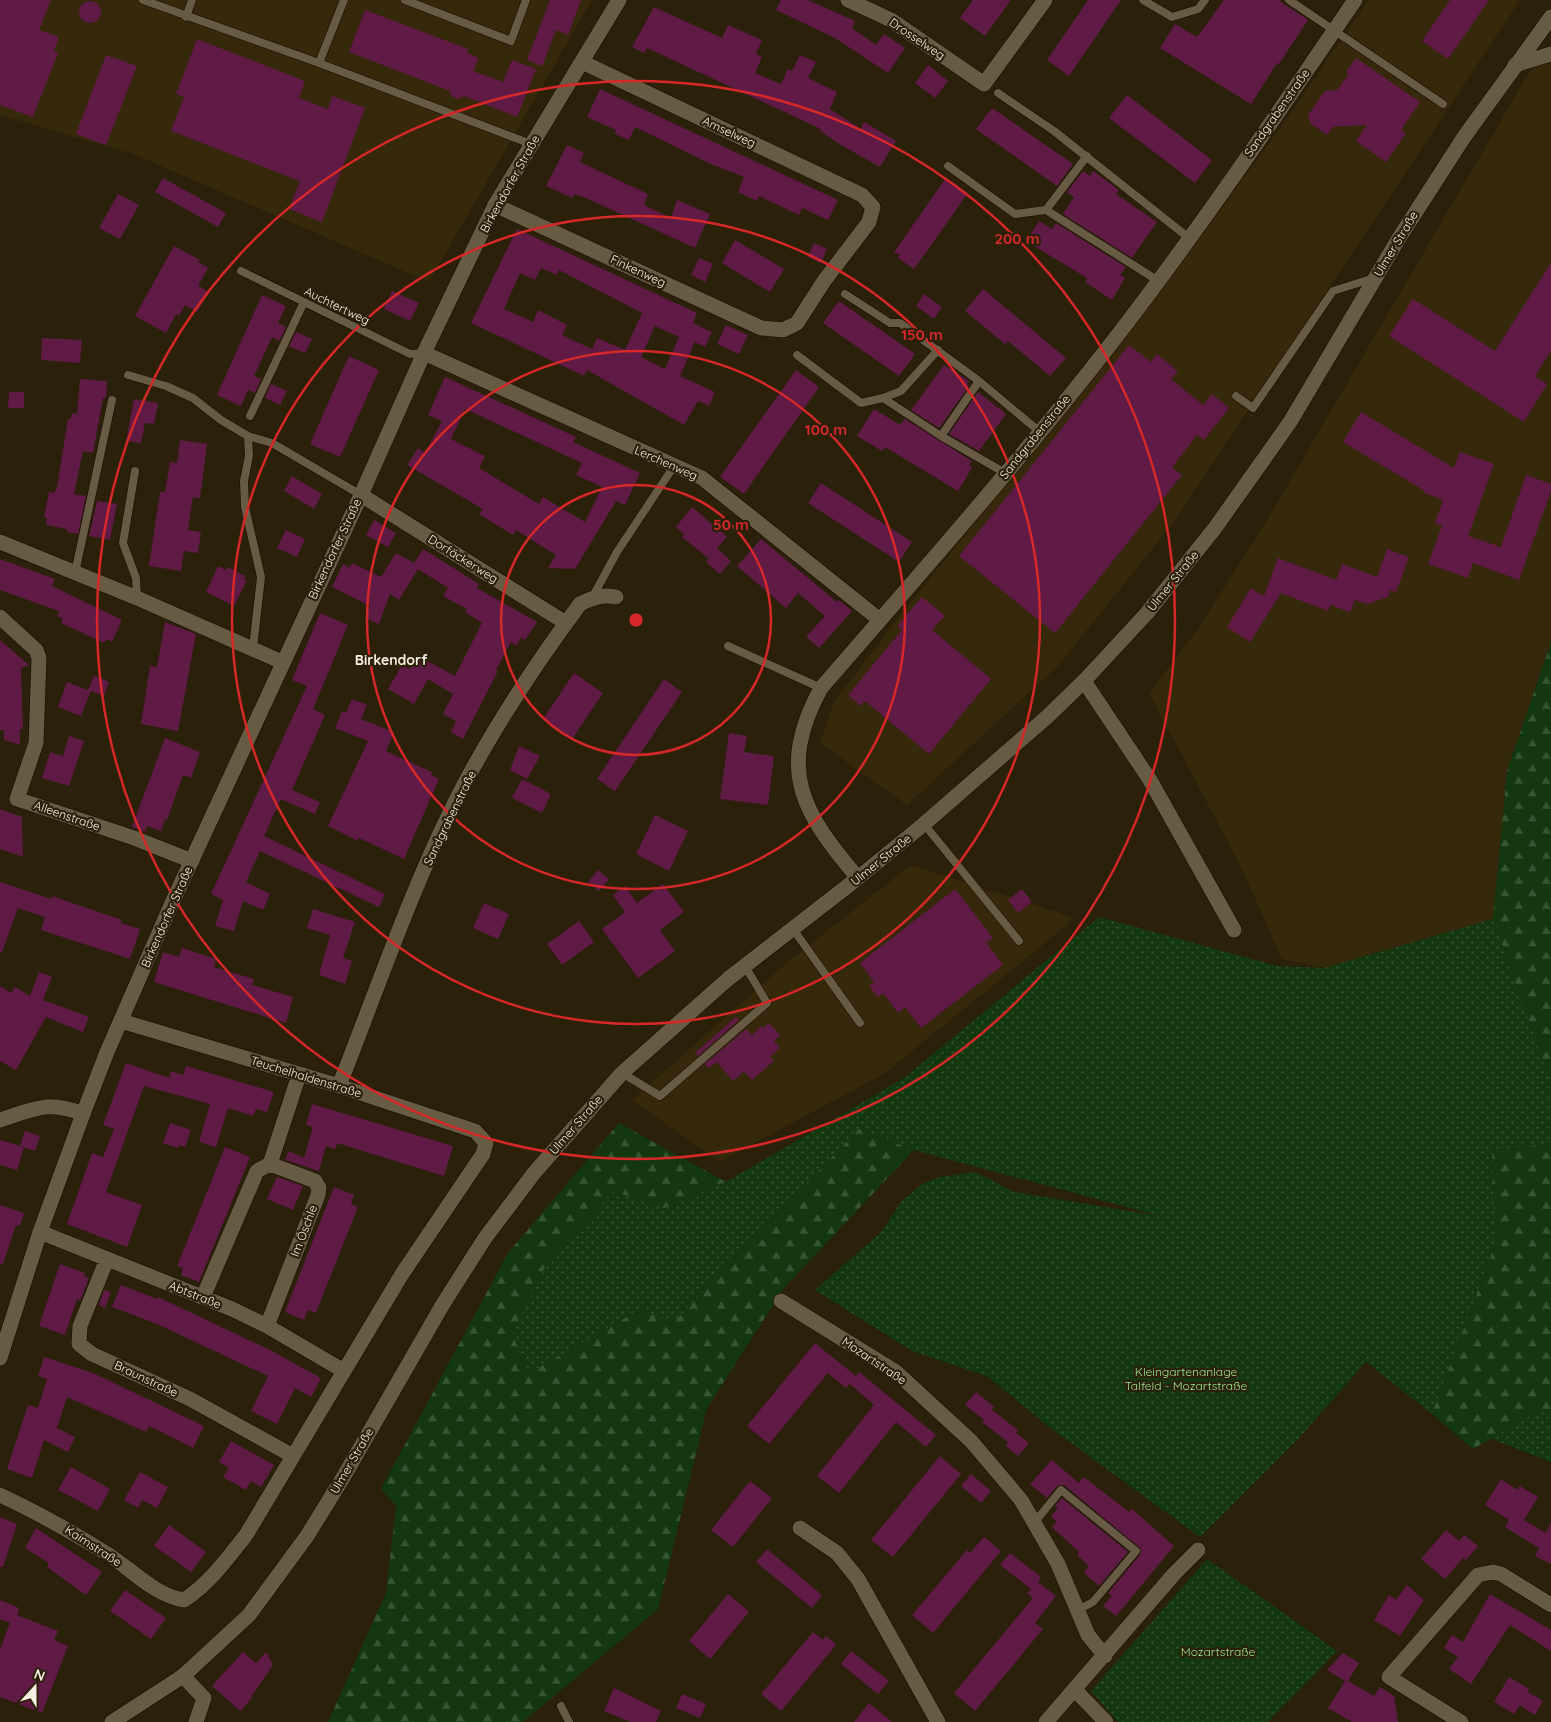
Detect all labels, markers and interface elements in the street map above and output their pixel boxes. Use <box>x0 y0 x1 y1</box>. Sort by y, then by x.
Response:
street label: Drosselweg <box>887 14 948 63</box>
street label: Sandgrabenstraße <box>1241 66 1313 160</box>
street label: Amselweg <box>700 113 758 150</box>
street label: Birkendorfer Straße <box>477 132 543 235</box>
street label: Ulmer Straße <box>1370 208 1421 279</box>
text: 200 m <box>995 229 1040 248</box>
street label: Finkenweg <box>608 251 668 290</box>
street label: Auchtertweg <box>302 283 372 328</box>
text: 150 m <box>901 325 943 344</box>
street label: Sandgrabenstraße <box>996 391 1073 482</box>
text: 100 m <box>805 420 847 439</box>
street label: Lerchenweg <box>632 442 700 483</box>
street label: Birkendorfer Straße <box>305 496 365 601</box>
text: 50 m <box>713 515 749 534</box>
street label: Dorfäckerweg <box>425 531 501 586</box>
street label: Ulmer Straße <box>1144 547 1202 614</box>
centre of rings <box>627 611 645 629</box>
district label: Birkendorf <box>355 651 428 669</box>
street label: Sandgrabenstraße <box>420 768 479 868</box>
street label: Alleenstraße <box>32 797 102 834</box>
street label: Ulmer Straße <box>847 831 914 889</box>
street label: Birkendorfer Straße <box>137 864 196 970</box>
street label: Teuchelhaldenstraße <box>249 1053 364 1101</box>
street label: Ulmer Straße <box>546 1092 606 1157</box>
street label: Im Öschle <box>287 1202 320 1259</box>
street label: Abtstraße <box>167 1277 224 1312</box>
street label: Mozartstraße <box>839 1334 910 1388</box>
street label: Braunstraße <box>112 1357 181 1400</box>
park label: Kleingartenanlage Talfeld - Mozartstraße <box>1125 1364 1247 1393</box>
street label: Ulmer Straße <box>327 1425 377 1496</box>
street label: Kaimstraße <box>62 1522 125 1570</box>
park label: Mozartstraße <box>1181 1644 1255 1659</box>
north arrow <box>10 1662 60 1712</box>
text: N <box>32 1665 48 1685</box>

